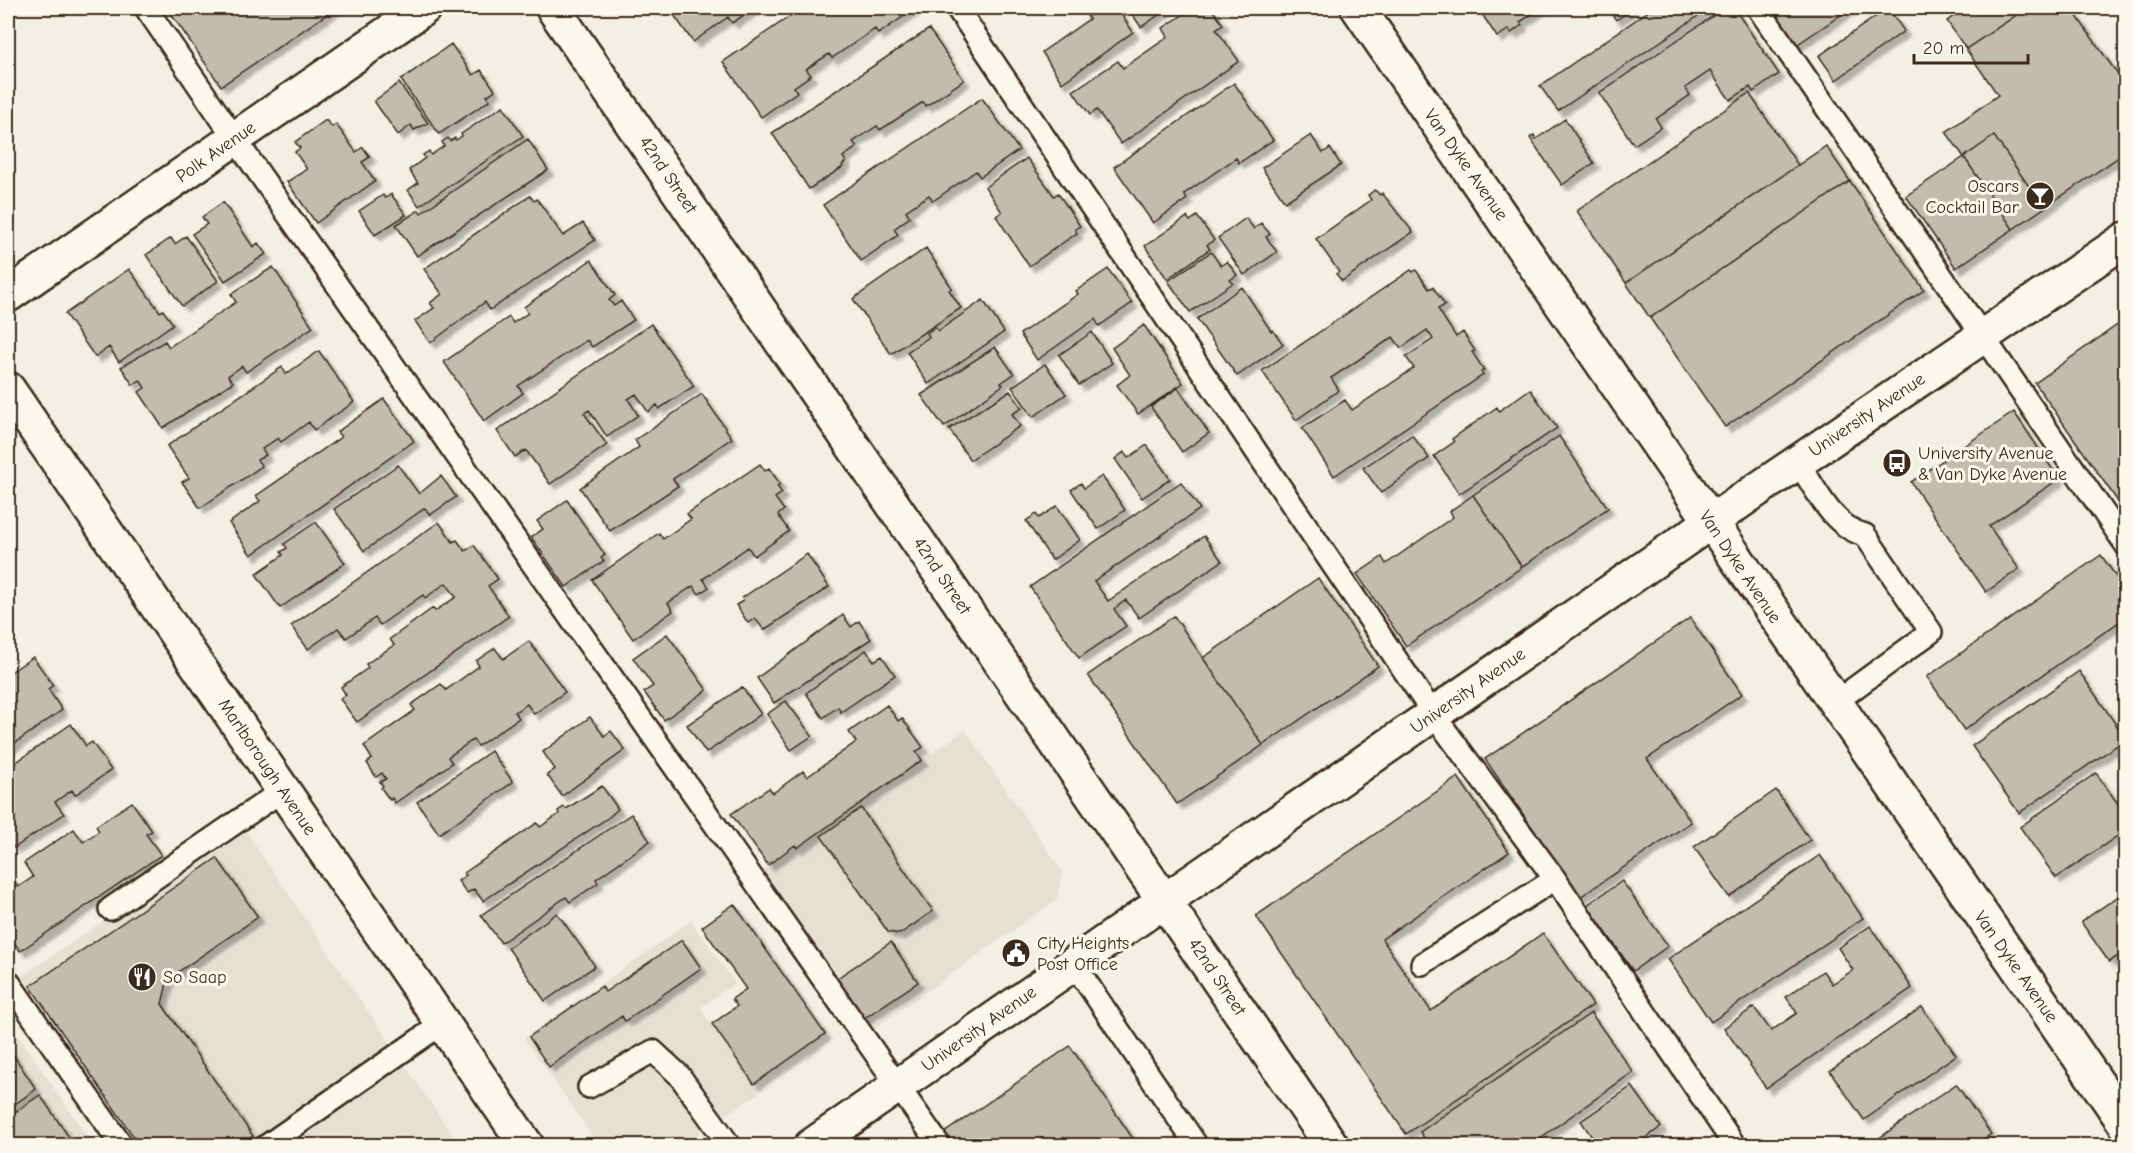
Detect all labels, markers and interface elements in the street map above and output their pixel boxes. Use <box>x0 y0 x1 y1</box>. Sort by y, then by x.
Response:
scale bar <box>1914 27 2028 65</box>
text: 20 m <box>1923 38 1964 59</box>
street label: Van Dyke Avenue <box>1420 105 1512 225</box>
street label: Polk Avenue <box>172 117 260 187</box>
street label: 42nd Street <box>634 132 702 218</box>
place label: Oscars Cocktail Bar <box>1925 176 2020 218</box>
bar icon: Oscars Cocktail Bar <box>2024 180 2056 212</box>
street label: University Avenue <box>1805 368 1929 462</box>
place label: University Avenue & Van Dyke Avenue <box>1918 443 2067 485</box>
bus stop icon: University Avenue & Van Dyke Avenue <box>1881 447 1913 479</box>
street label: Van Dyke Avenue <box>1695 507 1785 627</box>
street label: 42nd Street <box>908 533 976 619</box>
street label: University Avenue <box>1407 644 1529 738</box>
street label: Marlborough Avenue <box>214 695 320 839</box>
street label: Van Dyke Avenue <box>1970 907 2062 1027</box>
place label: City Heights Post Office <box>1037 933 1129 975</box>
street label: 42nd Street <box>1183 934 1251 1020</box>
public building icon: City Heights Post Office <box>1000 937 1032 969</box>
restaurant icon: So Saap <box>126 961 158 993</box>
place label: So Saap <box>163 967 227 988</box>
street label: University Avenue <box>918 982 1040 1076</box>

